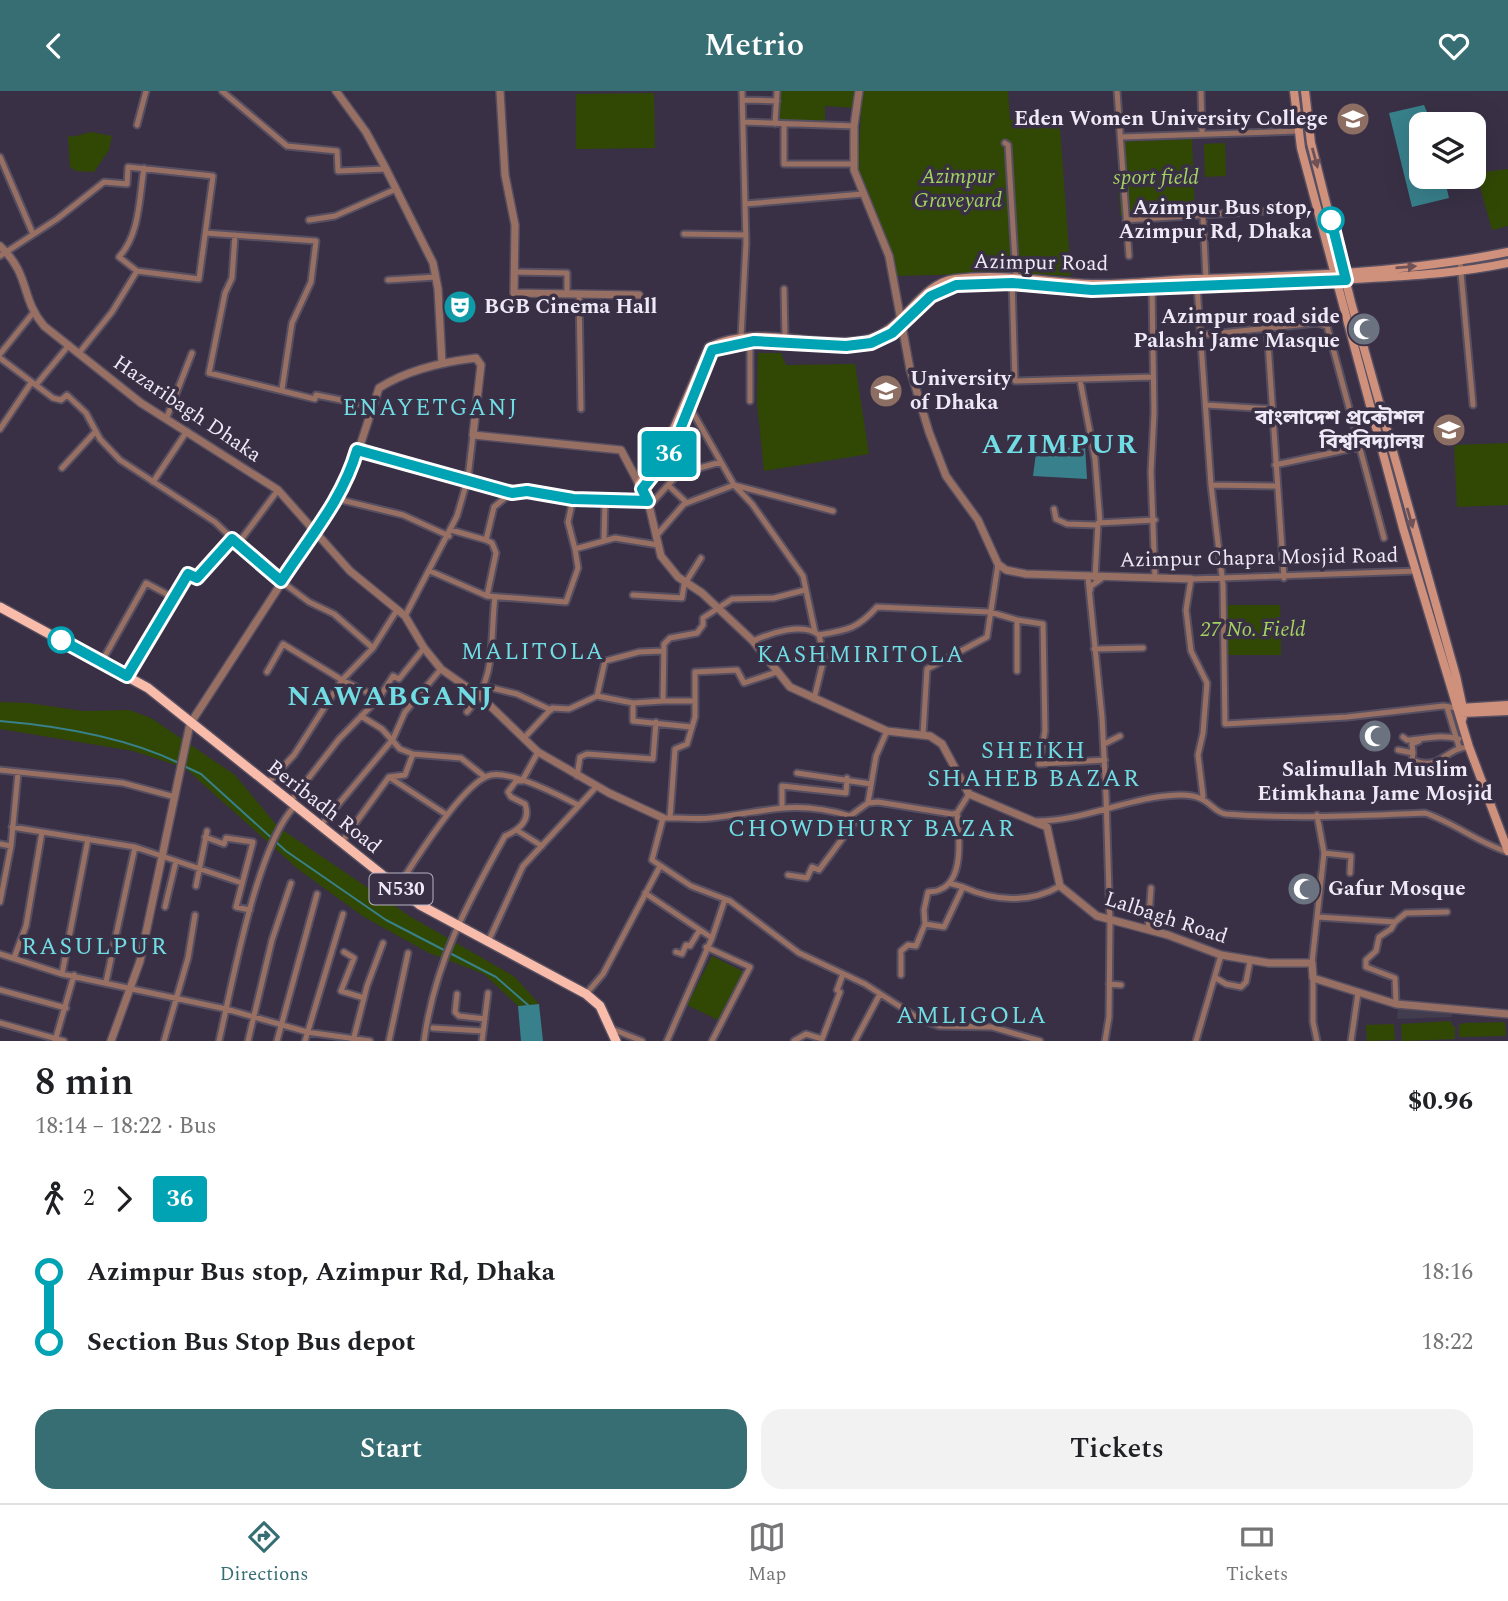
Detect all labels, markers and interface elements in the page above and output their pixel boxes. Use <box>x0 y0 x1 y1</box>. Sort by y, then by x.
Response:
text: Metrio <box>704 21 804 70</box>
icon: back <box>35 27 73 65</box>
icon: heart <box>1435 27 1473 65</box>
school or university icon: Eden Women University College <box>1334 100 1372 138</box>
place label: Eden Women University College <box>1014 103 1328 135</box>
map controls <box>1409 112 1486 189</box>
button: layers <box>1409 112 1486 189</box>
one-way arrow <box>1310 147 1321 169</box>
park label: Azimpur Graveyard <box>914 161 1002 217</box>
park label: sport field <box>1113 162 1199 194</box>
place label: Azimpur Bus stop, Azimpur Rd, Dhaka <box>1118 192 1312 248</box>
marker: Azimpur Bus stop, Azimpur Rd, Dhaka <box>1318 207 1344 233</box>
street label: Azimpur Road <box>973 246 1109 280</box>
one-way arrow <box>1395 261 1417 272</box>
theatre icon: BGB Cinema Hall <box>441 288 479 326</box>
place label: BGB Cinema Hall <box>484 291 658 323</box>
place label: Azimpur road side Palashi Jame Masque <box>1133 301 1340 357</box>
mosque icon: Azimpur road side Palashi Jame Masque <box>1345 310 1383 348</box>
street label: Hazaribagh Dhaka <box>106 347 268 471</box>
place label: University of Dhaka <box>910 363 1012 419</box>
school or university icon: University of Dhaka <box>867 372 905 410</box>
district label: ENAYETGANJ <box>343 391 519 426</box>
place label: বাংলাদেশ প্রকৌশল বিশ্ববিদ্যালয় <box>1254 402 1425 458</box>
school or university icon: বাংলাদেশ প্রকৌশল বিশ্ববিদ্যালয় <box>1430 411 1468 449</box>
district label: AZIMPUR <box>981 423 1139 466</box>
line badge: 36 <box>638 431 700 477</box>
text: 36 <box>656 436 682 472</box>
one-way arrow <box>1406 507 1416 528</box>
street label: Azimpur Chapra Mosjid Road <box>1119 540 1399 576</box>
park label: 27 No. Field <box>1199 614 1306 646</box>
unlabelled marker <box>48 627 74 653</box>
district label: MALITOLA <box>461 635 605 670</box>
district label: KASHMIRITOLA <box>757 638 965 673</box>
district label: NAWABGANJ <box>287 675 495 718</box>
mosque icon: Salimullah Muslim Etimkhana Jame Mosjid <box>1356 717 1394 755</box>
district label: SHEIKH SHAHEB BAZAR <box>927 733 1141 797</box>
street label: Beribadh Road <box>260 752 388 862</box>
place label: Salimullah Muslim Etimkhana Jame Mosjid <box>1257 754 1493 810</box>
district label: CHOWDHURY BAZAR <box>728 811 1016 847</box>
mosque icon: Gafur Mosque <box>1285 870 1323 908</box>
road number: N530 <box>370 873 432 905</box>
place label: Gafur Mosque <box>1328 873 1466 905</box>
street label: Lalbagh Road <box>1100 883 1232 953</box>
district label: RASULPUR <box>21 929 169 965</box>
district label: AMLIGOLA <box>896 998 1048 1034</box>
text: 8 min <box>35 1054 134 1112</box>
text: $0.96 <box>1408 1081 1473 1121</box>
text: 18:14 – 18:22 · Bus <box>35 1109 217 1144</box>
icon: walk <box>35 1180 73 1218</box>
icon: forward <box>105 1180 143 1218</box>
text: 2 <box>83 1181 95 1216</box>
text: 36 <box>167 1181 193 1217</box>
text: Azimpur Bus stop, Azimpur Rd, Dhaka <box>87 1252 555 1292</box>
text: 18:16 <box>1421 1255 1473 1290</box>
text: Section Bus Stop Bus depot <box>87 1322 416 1362</box>
text: 18:22 <box>1421 1325 1473 1360</box>
button: Start <box>35 1409 747 1489</box>
button: Tickets <box>761 1409 1473 1489</box>
tab: Directions <box>220 1518 309 1589</box>
tab: Map <box>748 1518 786 1589</box>
tab: Tickets <box>1226 1518 1288 1589</box>

